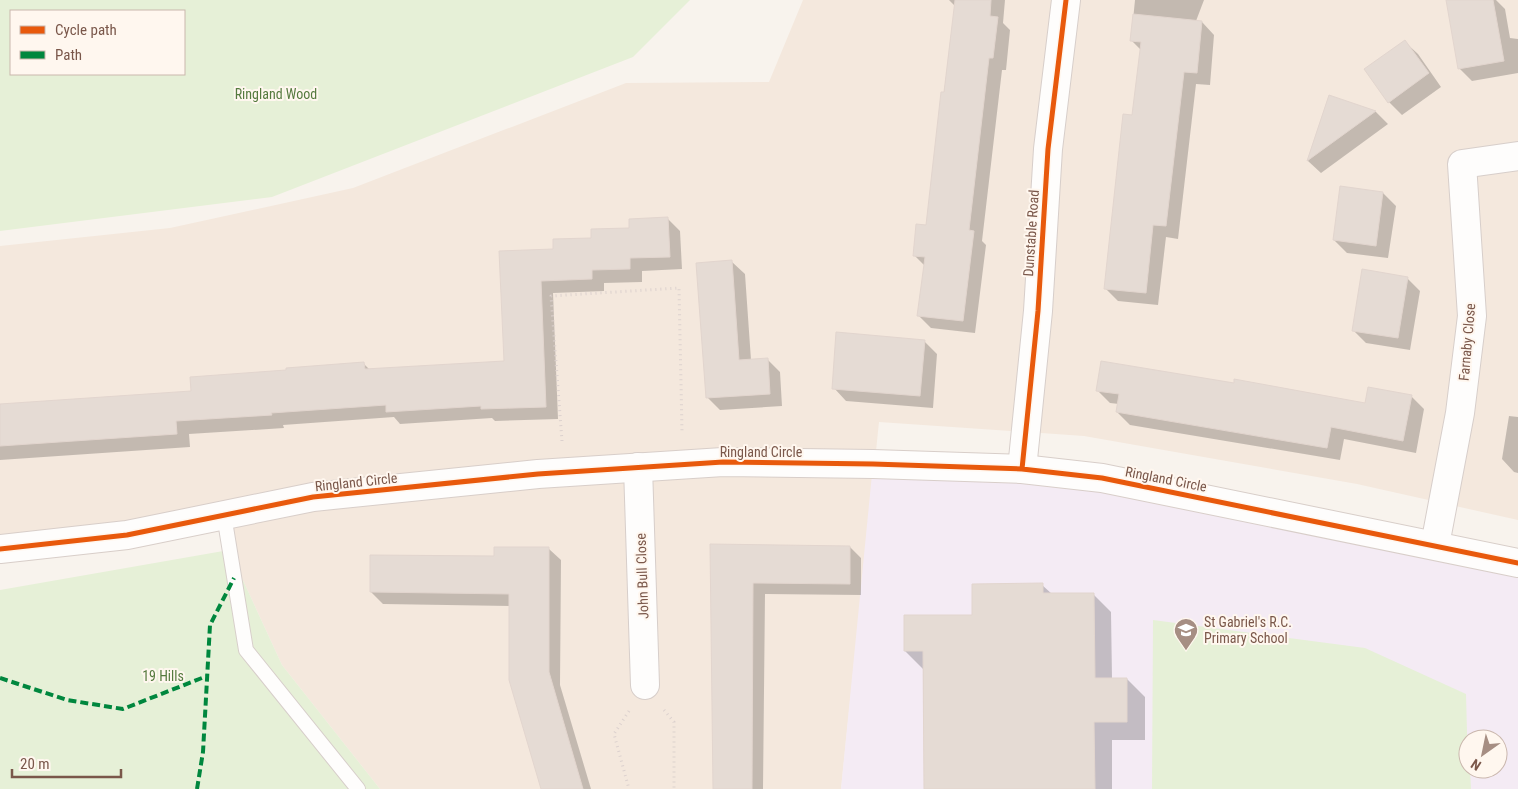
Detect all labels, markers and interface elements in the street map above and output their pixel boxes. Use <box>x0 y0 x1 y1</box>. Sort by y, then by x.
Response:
legend <box>10 10 185 75</box>
text: Cycle path <box>55 21 117 39</box>
text: Path <box>55 46 82 64</box>
park label: Ringland Wood <box>235 86 317 102</box>
street label: Dunstable Road <box>1020 189 1042 277</box>
street label: Farnaby Close <box>1456 302 1478 382</box>
street label: Ringland Circle <box>720 444 803 460</box>
street label: Ringland Circle <box>1124 463 1209 495</box>
street label: Ringland Circle <box>314 470 398 494</box>
street label: John Bull Close <box>632 532 651 619</box>
place label: St Gabriel's R.C. Primary School <box>1204 614 1292 646</box>
school or university icon: St Gabriel's R.C. Primary School <box>1173 617 1199 651</box>
park label: 19 Hills <box>142 668 184 684</box>
north arrow <box>1458 729 1508 779</box>
scale bar <box>12 746 121 778</box>
text: 20 m <box>20 755 50 773</box>
text: N <box>1468 756 1484 774</box>

